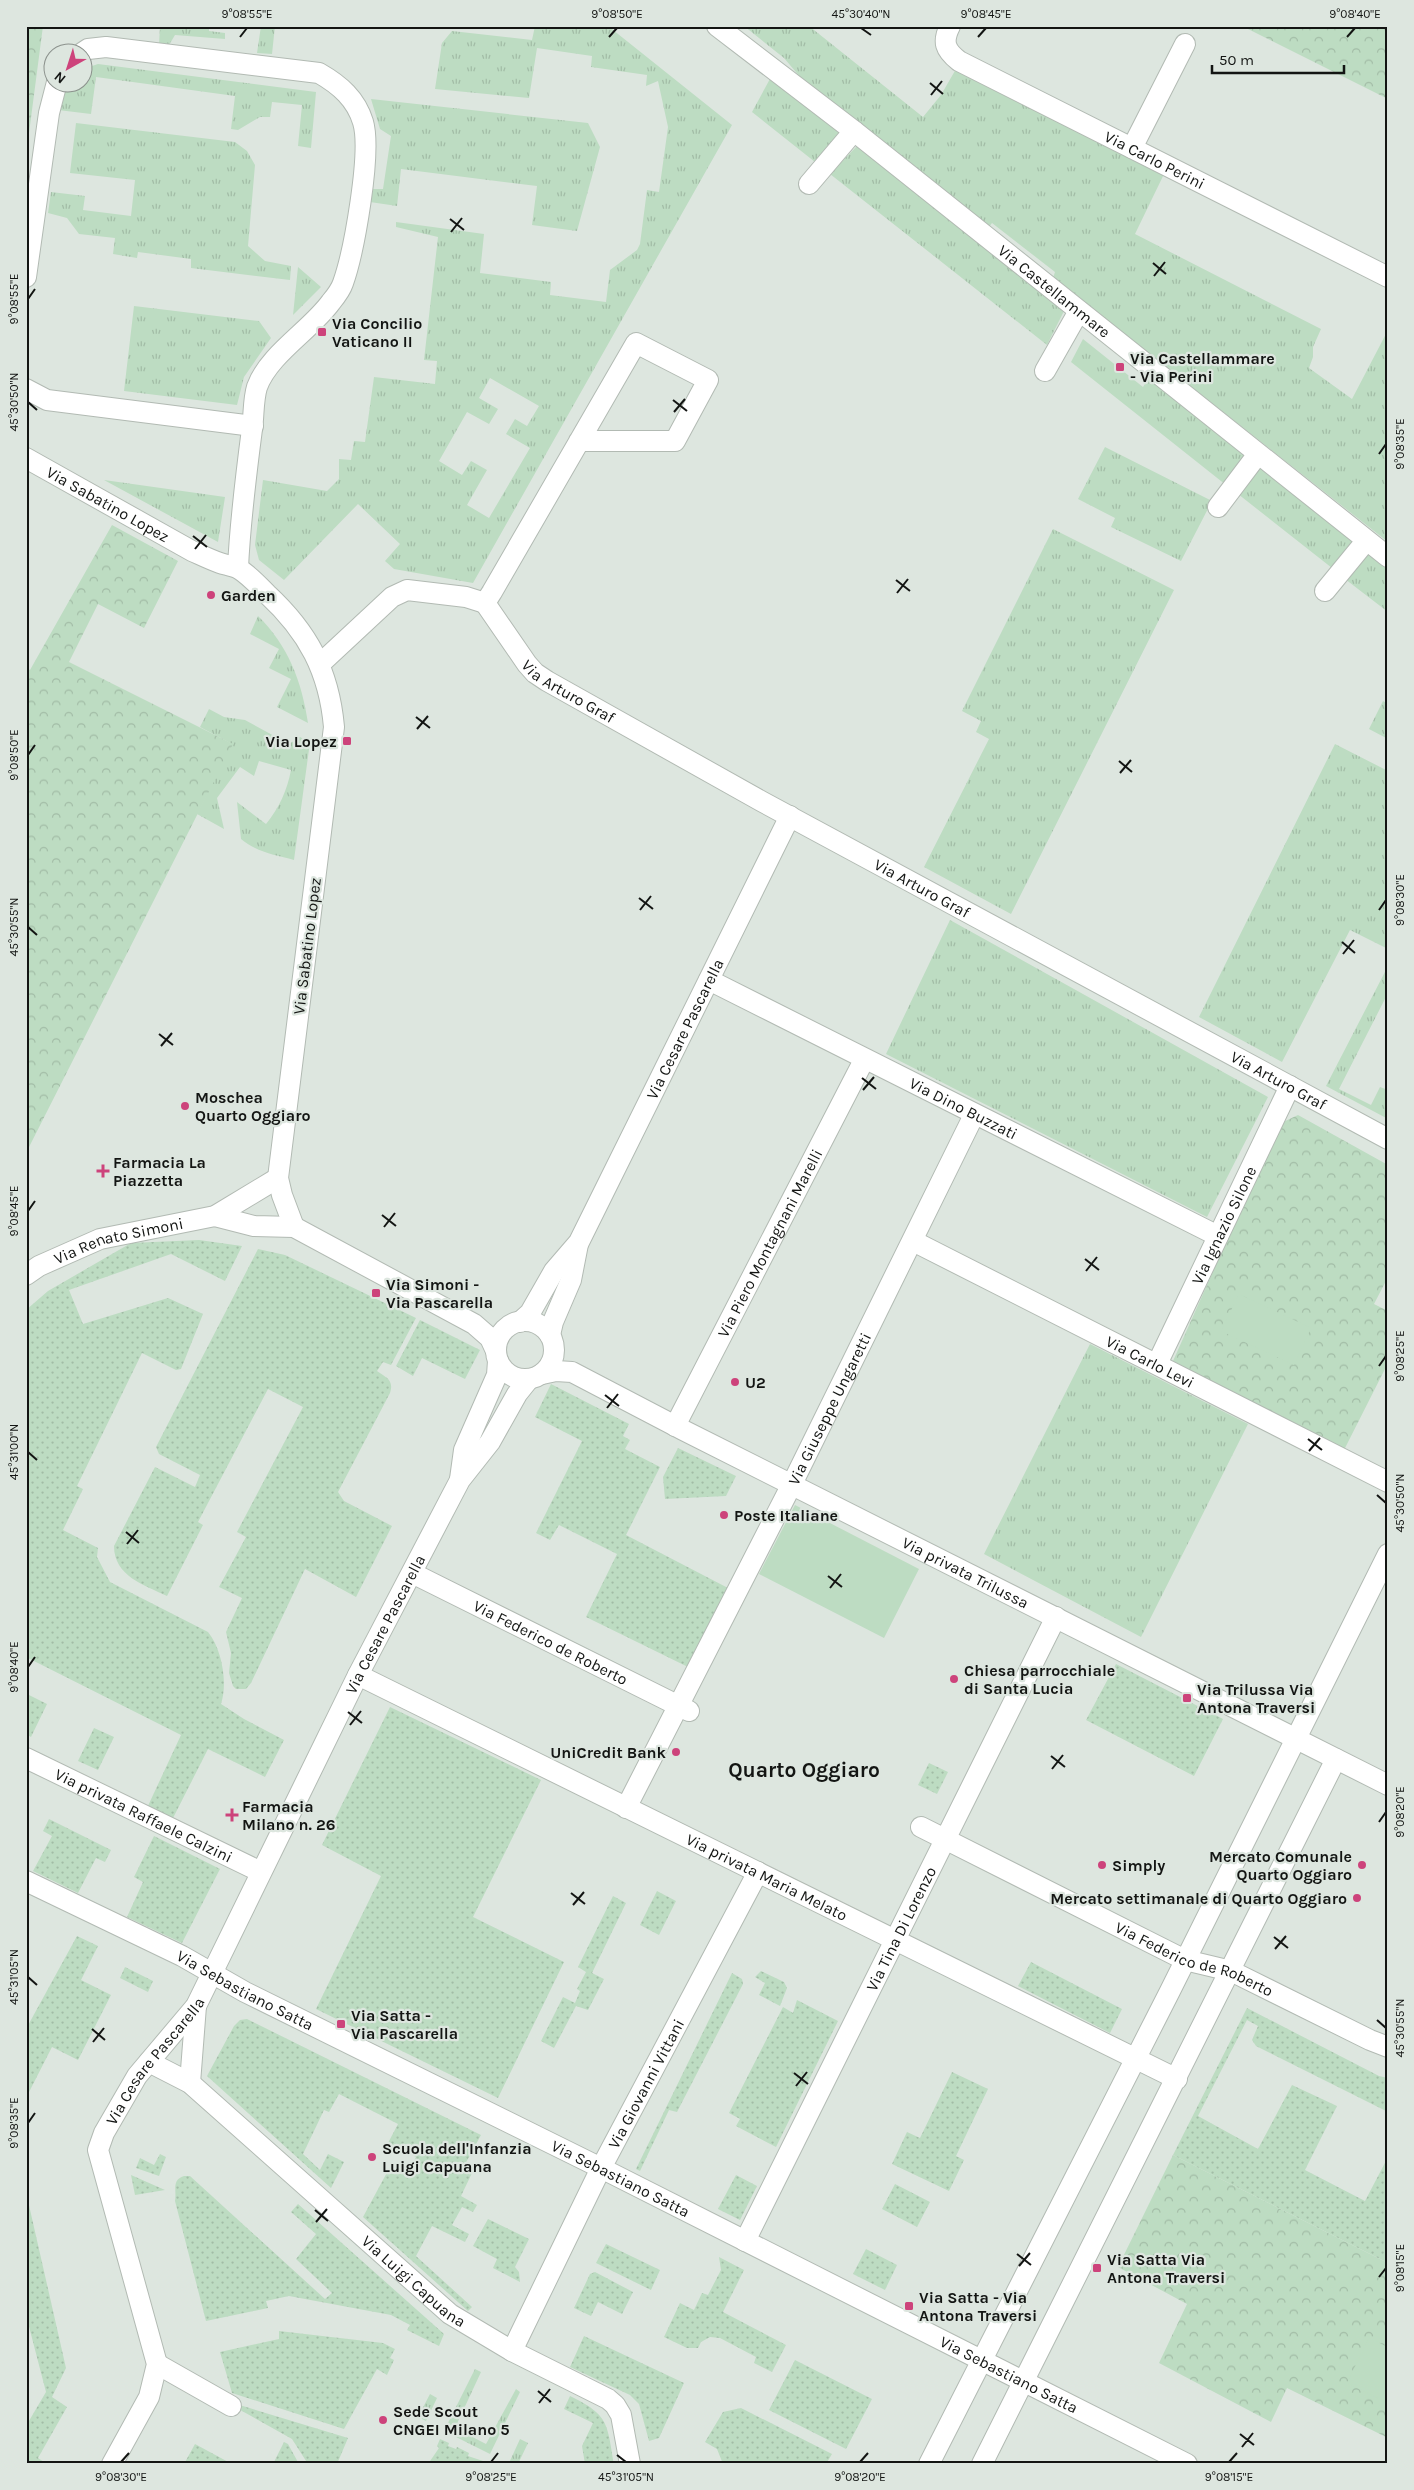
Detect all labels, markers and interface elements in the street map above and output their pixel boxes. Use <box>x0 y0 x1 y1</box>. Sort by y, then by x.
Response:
text: 9°08'55"E <box>221 7 273 21</box>
text: 9°08'50"E <box>591 7 643 21</box>
text: 45°30'40"N <box>831 7 891 21</box>
text: 9°08'45"E <box>960 7 1012 21</box>
text: 9°08'40"E <box>1329 7 1381 21</box>
north arrow <box>42 42 92 92</box>
scale bar <box>1212 42 1344 74</box>
text: 50 m <box>1219 51 1254 69</box>
text: N <box>51 68 69 87</box>
street label: Via Carlo Perini <box>1102 126 1208 193</box>
street label: Via Castellammare <box>994 240 1114 341</box>
text: 9°08'55"E <box>7 273 21 325</box>
place label: Via Concilio Vaticano II <box>332 314 422 351</box>
marker: Via Concilio Vaticano II <box>316 326 328 338</box>
place label: Via Castellammare - Via Perini <box>1130 349 1275 386</box>
marker: Via Castellammare - Via Perini <box>1114 361 1126 373</box>
text: 45°30'50"N <box>7 372 21 432</box>
text: 9°08'35"E <box>1393 418 1407 470</box>
street label: Via Sabatino Lopez <box>43 462 173 546</box>
place label: Garden <box>221 586 276 605</box>
marker: Garden <box>205 589 217 601</box>
street label: Via Arturo Graf <box>518 655 619 727</box>
text: 9°08'50"E <box>7 729 21 781</box>
place label: Via Lopez <box>266 732 337 751</box>
marker: Via Lopez <box>341 735 353 747</box>
street label: Via Arturo Graf <box>871 854 974 922</box>
text: 9°08'30"E <box>1393 874 1407 926</box>
street label: Via Sabatino Lopez <box>289 877 325 1015</box>
text: 45°30'55"N <box>7 898 21 956</box>
street label: Via Cesare Pascarella <box>642 955 727 1102</box>
street label: Via Arturo Graf <box>1228 1047 1330 1114</box>
street label: Via Dino Buzzati <box>906 1073 1021 1143</box>
place label: Moschea Quarto Oggiaro <box>195 1088 311 1125</box>
marker: Moschea Quarto Oggiaro <box>179 1100 191 1112</box>
street label: Via Piero Montagnani Marelli <box>713 1146 826 1340</box>
place label: Farmacia La Piazzetta <box>113 1153 206 1190</box>
street label: Via Ignazio Silone <box>1187 1163 1260 1287</box>
marker: Farmacia La Piazzetta <box>97 1165 109 1177</box>
text: 9°08'45"E <box>7 1185 21 1237</box>
street label: Via Renato Simoni <box>51 1213 185 1268</box>
place label: Via Simoni - Via Pascarella <box>386 1275 493 1312</box>
marker: Via Simoni - Via Pascarella <box>370 1287 382 1299</box>
street label: Via Giuseppe Ungaretti <box>784 1329 875 1488</box>
text: 9°08'25"E <box>1393 1330 1407 1382</box>
street label: Via Carlo Levi <box>1103 1331 1197 1392</box>
place label: U2 <box>745 1373 766 1392</box>
marker: U2 <box>729 1376 741 1388</box>
text: 45°31'00"N <box>7 1424 21 1480</box>
text: 45°30'50"N <box>1393 1473 1407 1533</box>
place label: Poste Italiane <box>734 1506 838 1525</box>
marker: Poste Italiane <box>718 1509 730 1521</box>
street label: Via privata Trilussa <box>899 1533 1032 1612</box>
street label: Via Cesare Pascarella <box>341 1551 429 1697</box>
street label: Via Federico de Roberto <box>470 1596 631 1689</box>
text: 9°08'40"E <box>7 1641 21 1693</box>
place label: Chiesa parrocchiale di Santa Lucia <box>964 1661 1115 1698</box>
marker: Chiesa parrocchiale di Santa Lucia <box>948 1673 960 1685</box>
place label: Via Trilussa Via Antona Traversi <box>1197 1680 1315 1717</box>
marker: Via Trilussa Via Antona Traversi <box>1181 1692 1193 1704</box>
place label: UniCredit Bank <box>550 1743 667 1762</box>
marker: UniCredit Bank <box>670 1746 682 1758</box>
district label: Quarto Oggiaro <box>728 1758 880 1782</box>
street label: Via privata Raffaele Calzini <box>52 1764 236 1866</box>
text: 9°08'20"E <box>1393 1786 1407 1838</box>
place label: Farmacia Milano n. 26 <box>242 1797 335 1834</box>
marker: Farmacia Milano n. 26 <box>226 1809 238 1821</box>
street label: Via privata Maria Melato <box>683 1829 851 1924</box>
place label: Mercato Comunale Quarto Oggiaro <box>1209 1847 1352 1884</box>
place label: Simply <box>1112 1856 1165 1875</box>
marker: Simply <box>1096 1859 1108 1871</box>
marker: Mercato Comunale Quarto Oggiaro <box>1356 1859 1368 1871</box>
street label: Via Tina Di Lorenzo <box>862 1863 940 1994</box>
place label: Mercato settimanale di Quarto Oggiaro <box>1050 1889 1347 1908</box>
marker: Mercato settimanale di Quarto Oggiaro <box>1351 1892 1363 1904</box>
street label: Via Federico de Roberto <box>1112 1917 1277 2000</box>
street label: Via Sebastiano Satta <box>174 1946 317 2034</box>
text: 45°31'05"N <box>7 1949 21 2005</box>
street label: Via Cesare Pascarella <box>101 1994 208 2128</box>
text: 45°30'55"N <box>1393 1999 1407 2057</box>
place label: Via Satta - Via Pascarella <box>351 2006 458 2043</box>
street label: Via Giovanni Vittani <box>604 2016 688 2152</box>
marker: Via Satta - Via Pascarella <box>335 2018 347 2030</box>
text: 9°08'35"E <box>7 2097 21 2149</box>
street label: Via Sebastiano Satta <box>548 2136 693 2221</box>
place label: Scuola dell'Infanzia Luigi Capuana <box>382 2139 532 2176</box>
marker: Scuola dell'Infanzia Luigi Capuana <box>366 2151 378 2163</box>
street label: Via Luigi Capuana <box>358 2231 469 2331</box>
text: 9°08'15"E <box>1393 2244 1407 2292</box>
place label: Via Satta Via Antona Traversi <box>1107 2250 1225 2287</box>
marker: Via Satta Via Antona Traversi <box>1091 2262 1103 2274</box>
place label: Via Satta - Via Antona Traversi <box>919 2288 1037 2325</box>
marker: Via Satta - Via Antona Traversi <box>903 2300 915 2312</box>
street label: Via Sebastiano Satta <box>937 2331 1081 2417</box>
place label: Sede Scout CNGEI Milano 5 <box>393 2402 510 2439</box>
marker: Sede Scout CNGEI Milano 5 <box>377 2414 389 2426</box>
text: 9°08'30"E <box>95 2470 147 2484</box>
text: 9°08'25"E <box>465 2470 517 2484</box>
text: 45°31'05"N <box>598 2470 654 2484</box>
text: 9°08'20"E <box>834 2470 886 2484</box>
text: 9°08'15"E <box>1205 2470 1253 2484</box>

